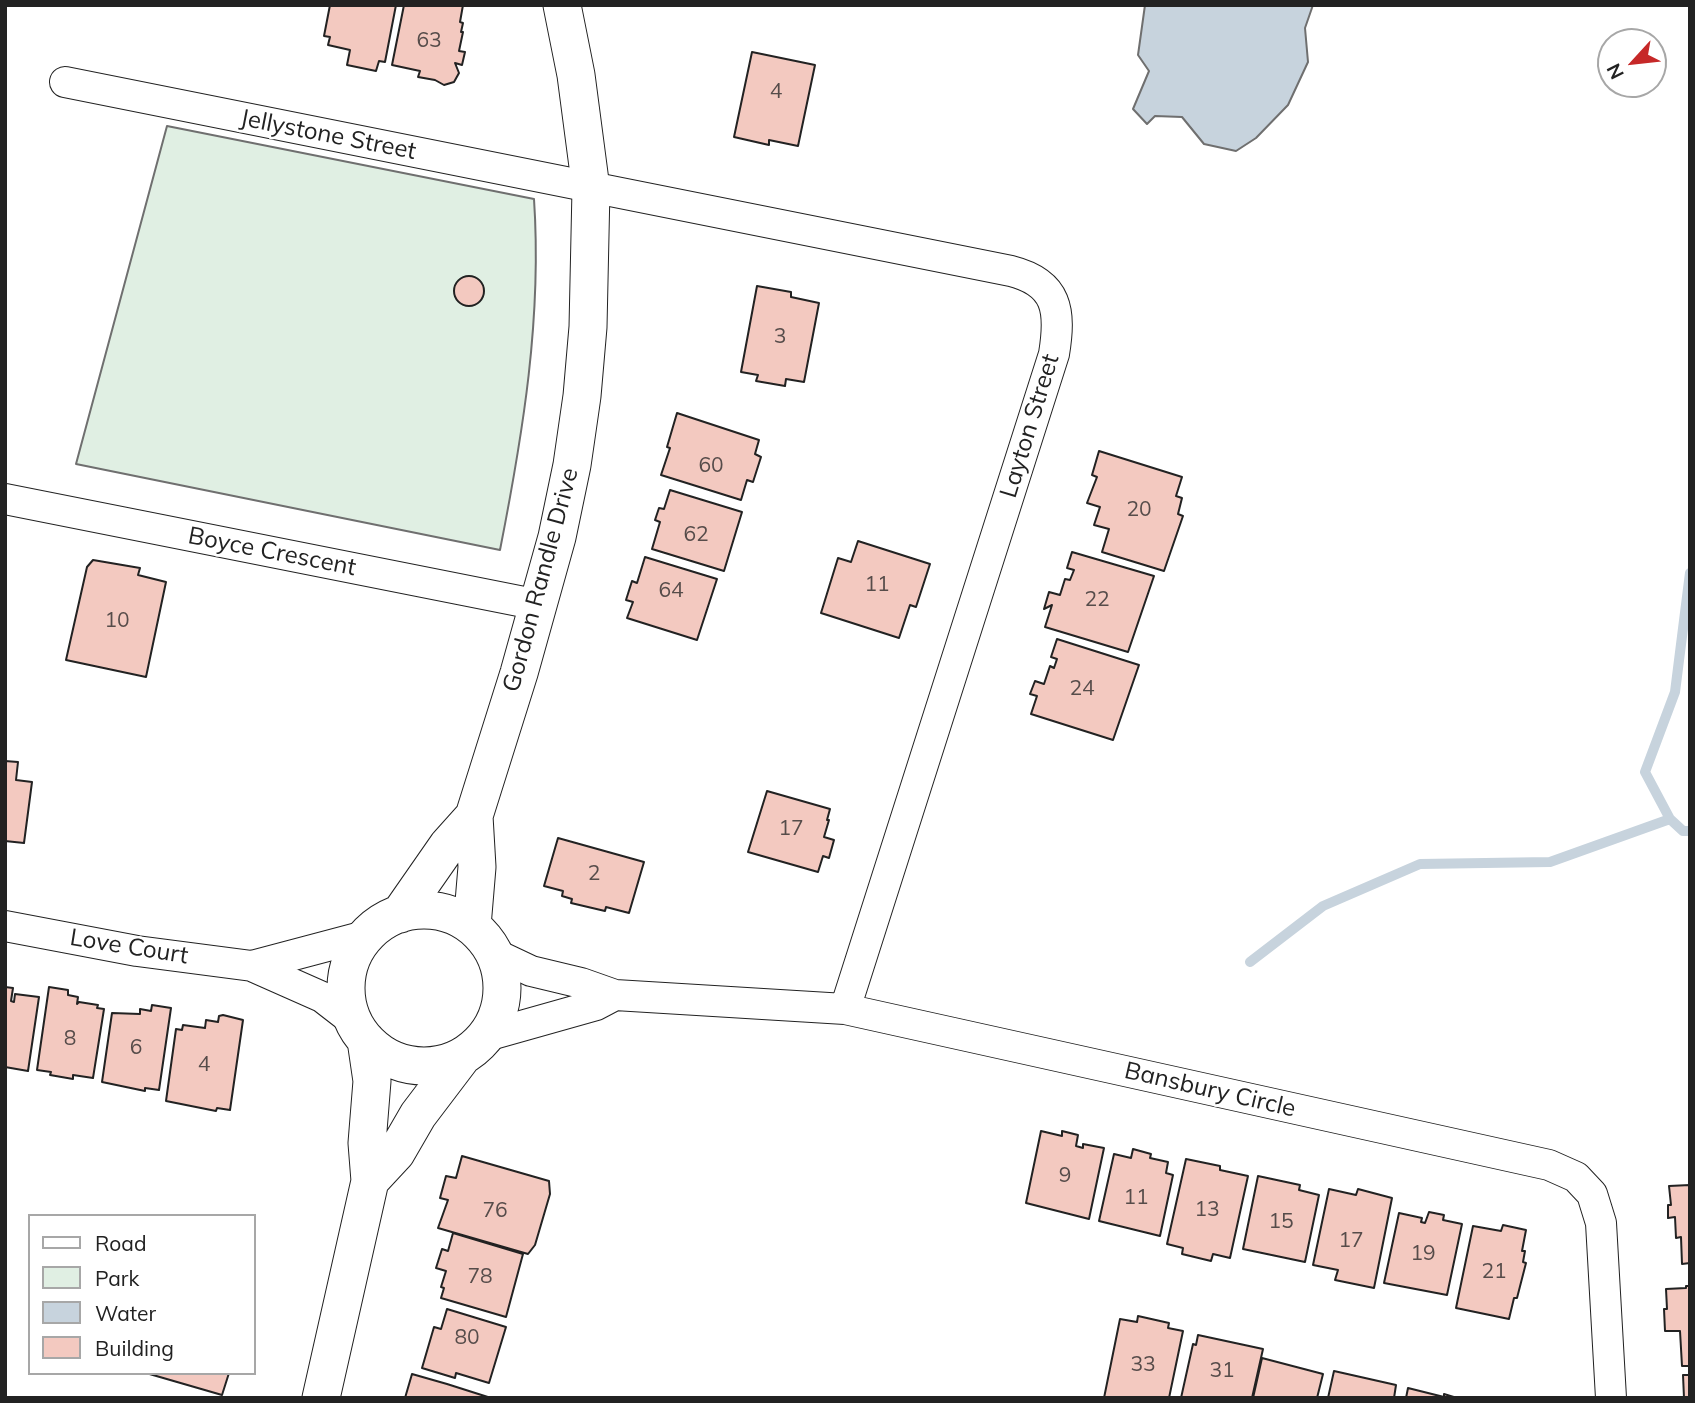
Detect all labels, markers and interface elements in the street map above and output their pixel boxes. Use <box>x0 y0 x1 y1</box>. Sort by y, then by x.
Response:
house number: 63 <box>416 28 442 54</box>
north arrow <box>1597 28 1667 98</box>
text: N <box>1601 60 1629 83</box>
house number: 4 <box>770 79 782 105</box>
street label: Jellystone Street <box>238 104 418 166</box>
house number: 3 <box>774 324 786 350</box>
street label: Layton Street <box>994 351 1066 501</box>
house number: 60 <box>698 453 724 479</box>
street label: Gordon Randle Drive <box>497 465 585 695</box>
house number: 20 <box>1126 497 1152 523</box>
street label: Boyce Crescent <box>186 522 358 582</box>
house number: 62 <box>683 522 709 548</box>
house number: 11 <box>864 572 890 598</box>
house number: 64 <box>658 578 684 604</box>
house number: 22 <box>1084 587 1110 613</box>
house number: 10 <box>104 608 130 634</box>
house number: 24 <box>1069 676 1095 702</box>
house number: 17 <box>778 816 804 842</box>
house number: 2 <box>588 861 600 887</box>
street label: Love Court <box>68 923 190 971</box>
house number: 8 <box>64 1026 76 1052</box>
house number: 6 <box>130 1035 142 1061</box>
house number: 4 <box>198 1052 210 1078</box>
street label: Bansbury Circle <box>1122 1056 1298 1124</box>
house number: 9 <box>1059 1163 1071 1189</box>
house number: 11 <box>1123 1185 1149 1211</box>
house number: 13 <box>1194 1197 1220 1223</box>
house number: 76 <box>482 1198 508 1224</box>
house number: 15 <box>1268 1209 1294 1235</box>
legend <box>28 1214 256 1375</box>
house number: 17 <box>1338 1228 1364 1254</box>
text: Road <box>95 1230 146 1256</box>
house number: 19 <box>1410 1241 1436 1267</box>
house number: 21 <box>1481 1259 1507 1285</box>
house number: 78 <box>467 1264 493 1290</box>
text: Park <box>95 1265 139 1291</box>
text: Water <box>95 1300 156 1326</box>
house number: 80 <box>454 1325 480 1351</box>
text: Building <box>95 1335 174 1361</box>
house number: 33 <box>1130 1352 1156 1378</box>
house number: 31 <box>1209 1358 1235 1384</box>

